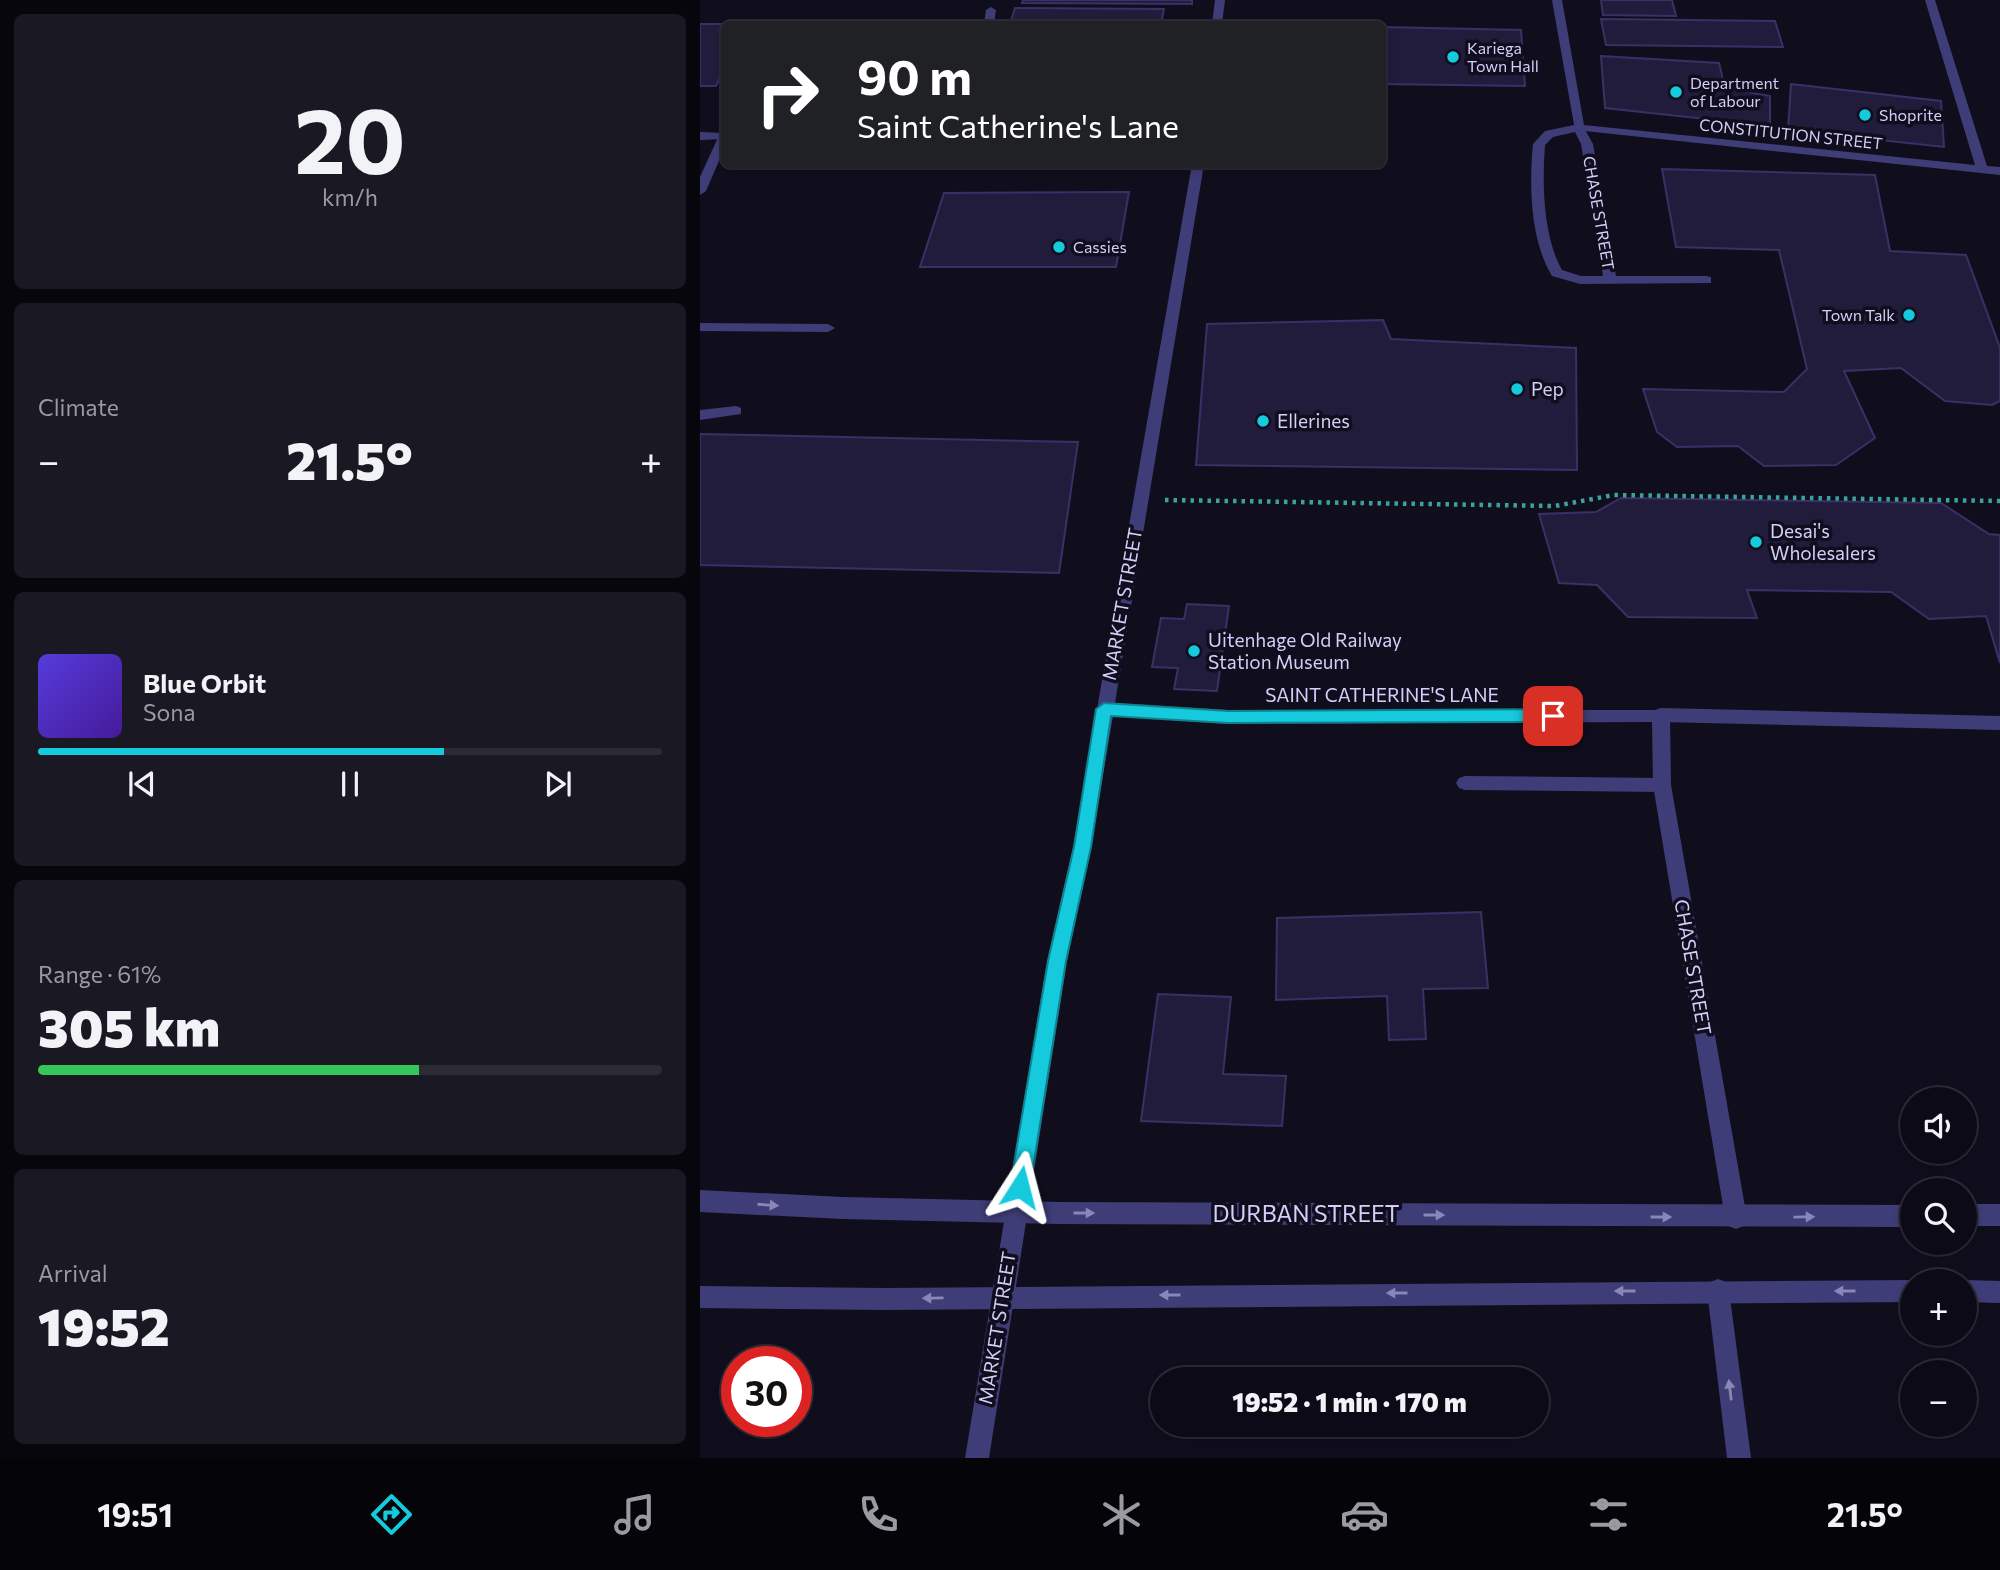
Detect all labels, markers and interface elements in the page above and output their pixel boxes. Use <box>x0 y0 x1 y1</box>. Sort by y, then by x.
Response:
place label: Kariega Town Hall <box>1467 38 1539 75</box>
text: 90 m <box>857 45 972 105</box>
icon: right <box>742 49 833 140</box>
marker: Kariega Town Hall <box>1445 49 1461 65</box>
place label: Department of Labour <box>1690 73 1780 110</box>
text: 20 <box>294 81 406 193</box>
marker: Department of Labour <box>1668 84 1684 100</box>
text: Saint Catherine's Lane <box>857 105 1179 145</box>
place label: Shoprite <box>1879 105 1942 124</box>
marker: Shoprite <box>1857 107 1873 123</box>
street label: CONSTITUTION STREET <box>1698 114 1884 153</box>
street label: CHASE STREET <box>1580 154 1619 271</box>
text: km/h <box>322 183 378 211</box>
place label: Cassies <box>1073 237 1127 256</box>
marker: Cassies <box>1051 239 1067 255</box>
place label: Town Talk <box>1822 305 1895 324</box>
marker: Town Talk <box>1901 307 1917 323</box>
place label: Pep <box>1531 377 1564 400</box>
marker: Pep <box>1509 381 1525 397</box>
text: Climate <box>38 393 119 421</box>
place label: Ellerines <box>1277 409 1350 432</box>
marker: Ellerines <box>1255 413 1271 429</box>
text: 21.5° <box>286 427 413 491</box>
text: − <box>38 436 60 483</box>
text: + <box>640 436 662 483</box>
place label: Desai's Wholesalers <box>1770 519 1876 564</box>
street label: MARKET STREET <box>1097 526 1146 682</box>
marker: Desai's Wholesalers <box>1748 534 1764 550</box>
place label: Uitenhage Old Railway Station Museum <box>1208 628 1402 673</box>
marker: Uitenhage Old Railway Station Museum <box>1186 643 1202 659</box>
text: Blue Orbit <box>143 667 266 698</box>
street label: SAINT CATHERINE'S LANE <box>1265 683 1499 706</box>
pin <box>1523 686 1583 746</box>
icon: arrive <box>1534 697 1572 735</box>
text: Sona <box>143 698 195 726</box>
icon: previous <box>123 765 161 803</box>
icon: pause <box>331 765 369 803</box>
icon: next <box>539 765 577 803</box>
street label: CHASE STREET <box>1670 897 1717 1036</box>
text: Range · 61% <box>38 960 161 988</box>
text: 305 km <box>38 994 220 1058</box>
map controls <box>1900 1087 1977 1437</box>
button: sound <box>1900 1087 1977 1164</box>
position arrow <box>983 1150 1057 1224</box>
button: search <box>1900 1178 1977 1255</box>
street label: DURBAN STREET <box>1213 1199 1400 1227</box>
one-way arrow <box>757 1200 779 1211</box>
one-way arrow <box>1073 1207 1095 1219</box>
one-way arrow <box>1423 1209 1445 1221</box>
one-way arrow <box>1651 1211 1673 1223</box>
one-way arrow <box>1793 1211 1815 1223</box>
street label: MARKET STREET <box>973 1250 1020 1406</box>
text: Arrival <box>38 1259 108 1287</box>
button: + <box>1900 1269 1977 1346</box>
one-way arrow <box>1614 1285 1636 1297</box>
one-way arrow <box>1833 1285 1855 1297</box>
one-way arrow <box>1386 1287 1408 1299</box>
one-way arrow <box>1159 1289 1181 1300</box>
one-way arrow <box>922 1292 944 1303</box>
text: 19:52 <box>38 1293 170 1357</box>
speed limit sign: 30 <box>721 1346 812 1437</box>
button: − <box>1900 1360 1977 1437</box>
one-way arrow <box>1725 1379 1736 1401</box>
text: 19:52 · 1 min · 170 m <box>1232 1386 1467 1417</box>
icon: directions <box>367 1490 416 1539</box>
icon: music <box>610 1490 659 1539</box>
icon: phone <box>854 1490 903 1539</box>
icon: climate <box>1097 1490 1146 1539</box>
icon: car <box>1340 1490 1389 1539</box>
icon: filters <box>1584 1490 1633 1539</box>
text: 19:51 <box>97 1494 173 1534</box>
text: 21.5° <box>1827 1494 1903 1534</box>

